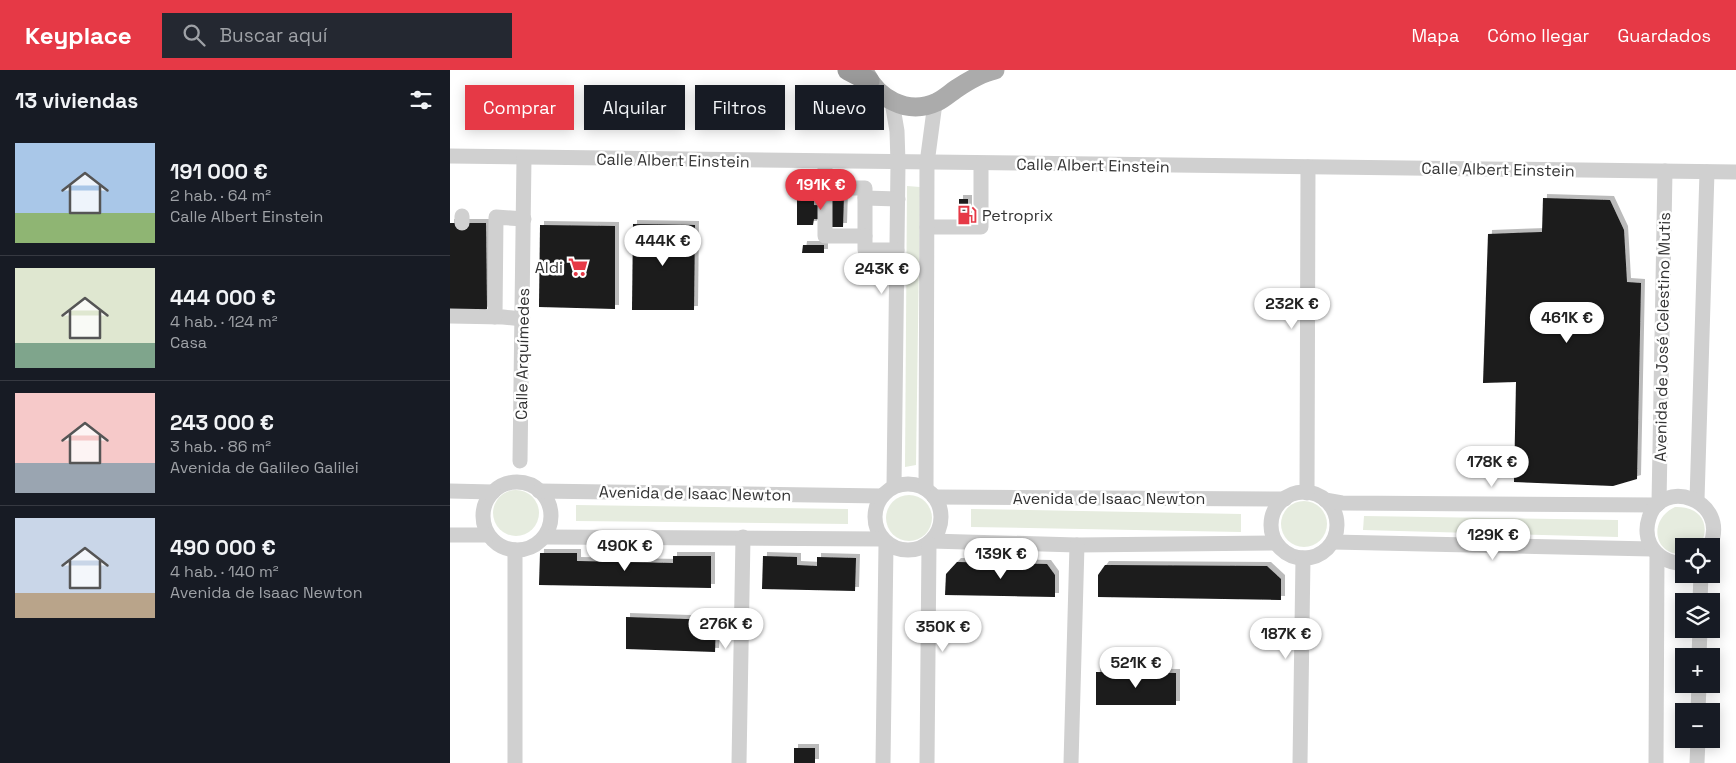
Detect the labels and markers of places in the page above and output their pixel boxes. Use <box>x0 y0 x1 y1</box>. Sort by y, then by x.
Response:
pin: 191K € <box>780 168 862 211</box>
fuel station icon: Petroprix <box>956 204 978 226</box>
place label: Petroprix <box>982 205 1053 226</box>
pin: 444K € <box>622 224 704 267</box>
pin: 243K € <box>841 252 923 295</box>
supermarket icon: Aldi <box>567 256 589 278</box>
place label: Aldi <box>535 257 563 278</box>
pin: 232K € <box>1251 288 1333 330</box>
pin: 461K € <box>1526 302 1608 344</box>
pin: 178K € <box>1451 446 1533 488</box>
pin: 129K € <box>1452 518 1534 561</box>
pin: 490K € <box>584 530 666 572</box>
pin: 139K € <box>960 538 1042 580</box>
pin: 276K € <box>685 608 767 650</box>
pin: 350K € <box>902 610 984 653</box>
pin: 187K € <box>1245 618 1327 660</box>
pin: 521K € <box>1095 646 1177 689</box>

